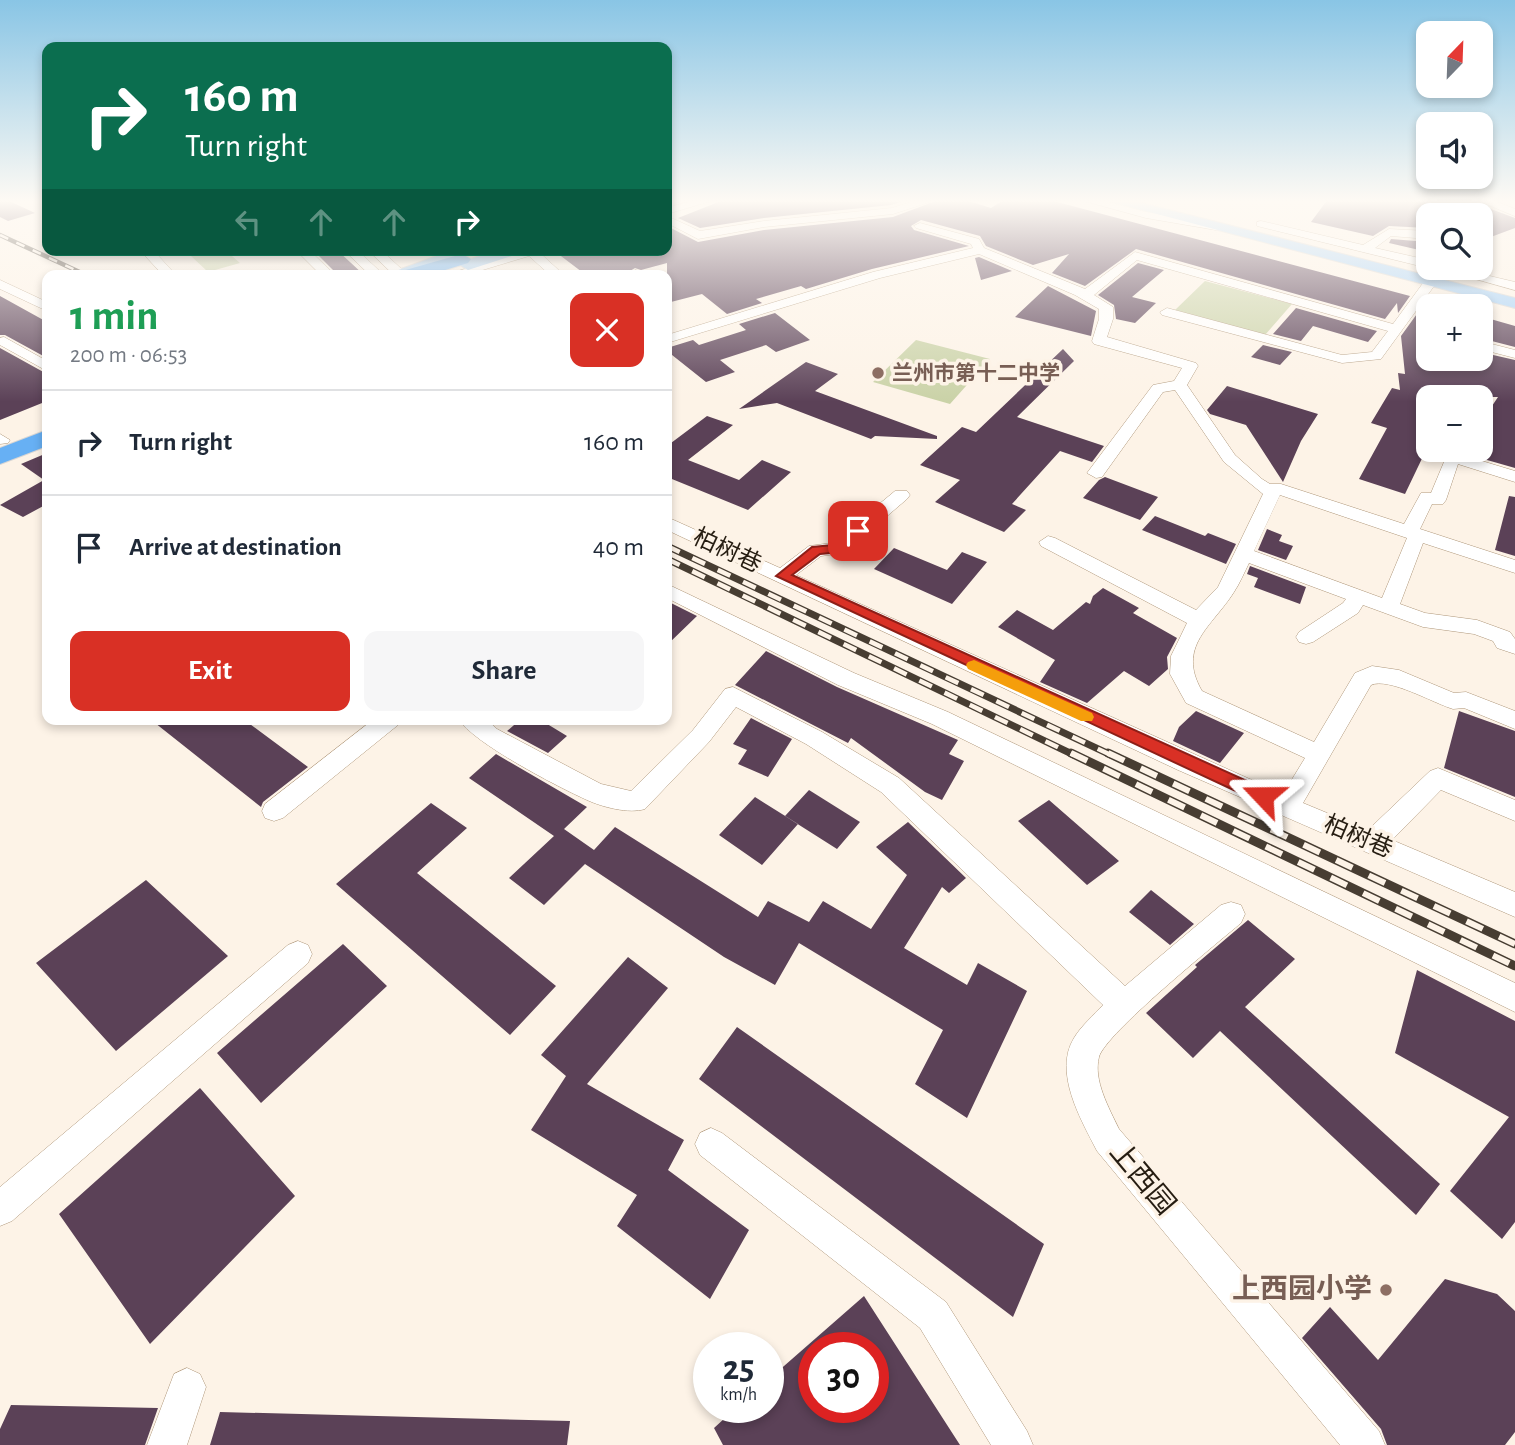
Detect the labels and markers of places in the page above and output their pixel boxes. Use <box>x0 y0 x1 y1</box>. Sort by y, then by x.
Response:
place label: 兰州市第十二中学 <box>892 362 1060 384</box>
marker: 兰州市第十二中学 <box>870 365 886 381</box>
pin <box>828 501 888 561</box>
place label: 上西园小学 <box>1232 1274 1372 1304</box>
marker: 上西园小学 <box>1378 1282 1394 1298</box>

